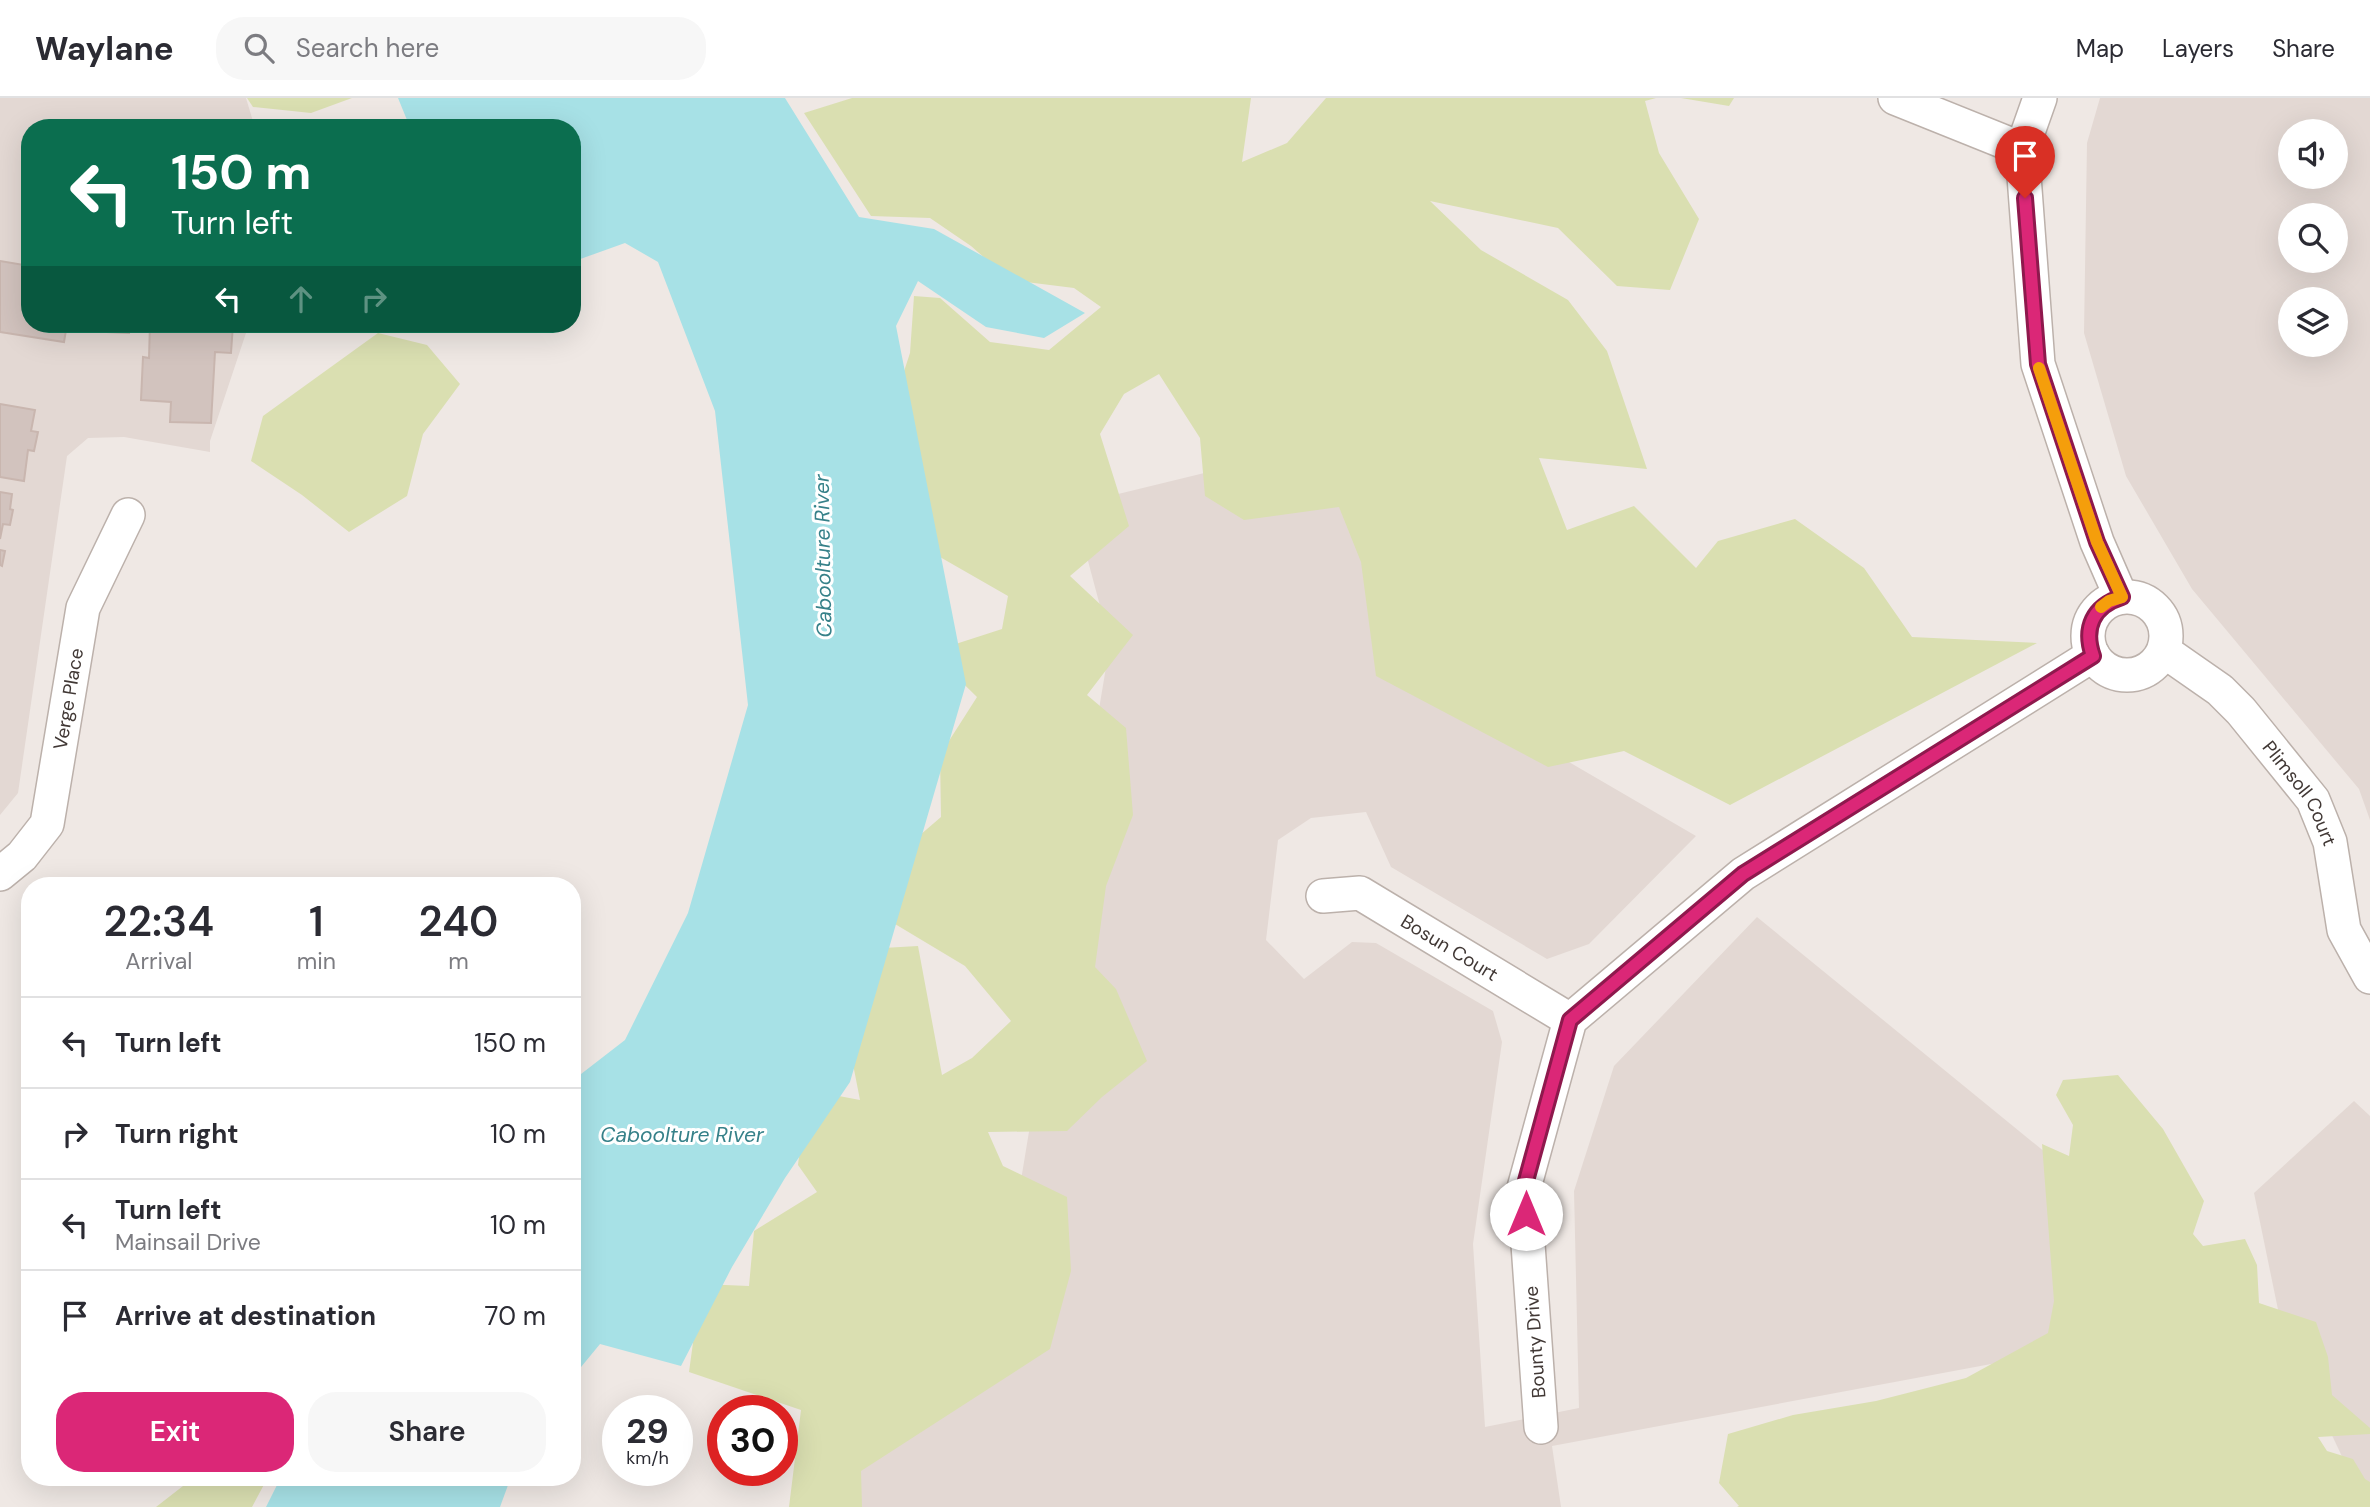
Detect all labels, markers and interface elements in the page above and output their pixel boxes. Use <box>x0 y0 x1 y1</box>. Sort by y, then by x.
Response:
search box <box>216 17 706 80</box>
text: Waylane <box>35 27 174 70</box>
icon: search <box>240 29 278 67</box>
text: Search here <box>296 31 439 65</box>
text: Map <box>2076 33 2124 64</box>
text: Layers <box>2162 33 2234 64</box>
text: Share <box>2272 33 2335 64</box>
map controls <box>2278 119 2348 357</box>
button: sound <box>2278 119 2348 189</box>
pin <box>1995 126 2055 198</box>
icon: arrive <box>2006 137 2044 175</box>
text: 150 m <box>171 140 311 204</box>
icon: left <box>56 147 147 238</box>
text: Turn left <box>171 202 293 244</box>
button: search <box>2278 203 2348 273</box>
icon: left <box>209 280 247 318</box>
icon: ahead <box>282 280 320 318</box>
icon: right <box>355 280 393 318</box>
button: layers <box>2278 287 2348 357</box>
water label: Caboolture River <box>808 473 838 638</box>
street label: Verge Place <box>47 646 89 751</box>
street label: Plimsoll Court <box>2257 735 2343 849</box>
text: 22:34 <box>104 894 214 949</box>
text: 1 <box>309 894 324 949</box>
text: 240 <box>418 894 498 949</box>
street label: Bosun Court <box>1396 908 1503 986</box>
text: Arrival <box>125 946 192 976</box>
text: min <box>297 946 336 976</box>
text: m <box>448 946 469 976</box>
icon: left <box>56 1024 94 1062</box>
text: Turn left <box>115 1026 222 1060</box>
text: 150 m <box>474 1026 546 1060</box>
icon: right <box>56 1115 94 1153</box>
text: Turn right <box>115 1117 239 1151</box>
text: 10 m <box>490 1117 546 1151</box>
water label: Caboolture River <box>600 1121 765 1149</box>
position arrow <box>1489 1177 1563 1251</box>
text: Turn left <box>115 1193 222 1227</box>
icon: left <box>56 1206 94 1244</box>
text: 10 m <box>490 1208 546 1242</box>
text: Mainsail Drive <box>115 1227 261 1257</box>
street label: Bounty Drive <box>1519 1285 1551 1399</box>
icon: arrive <box>56 1297 94 1335</box>
text: Arrive at destination <box>115 1299 376 1333</box>
text: 70 m <box>485 1299 546 1333</box>
button: Exit <box>56 1392 294 1472</box>
button: Share <box>308 1392 546 1472</box>
speed limit sign: 30 <box>707 1395 798 1486</box>
text: 29 <box>626 1408 669 1454</box>
text: km/h <box>626 1446 669 1470</box>

